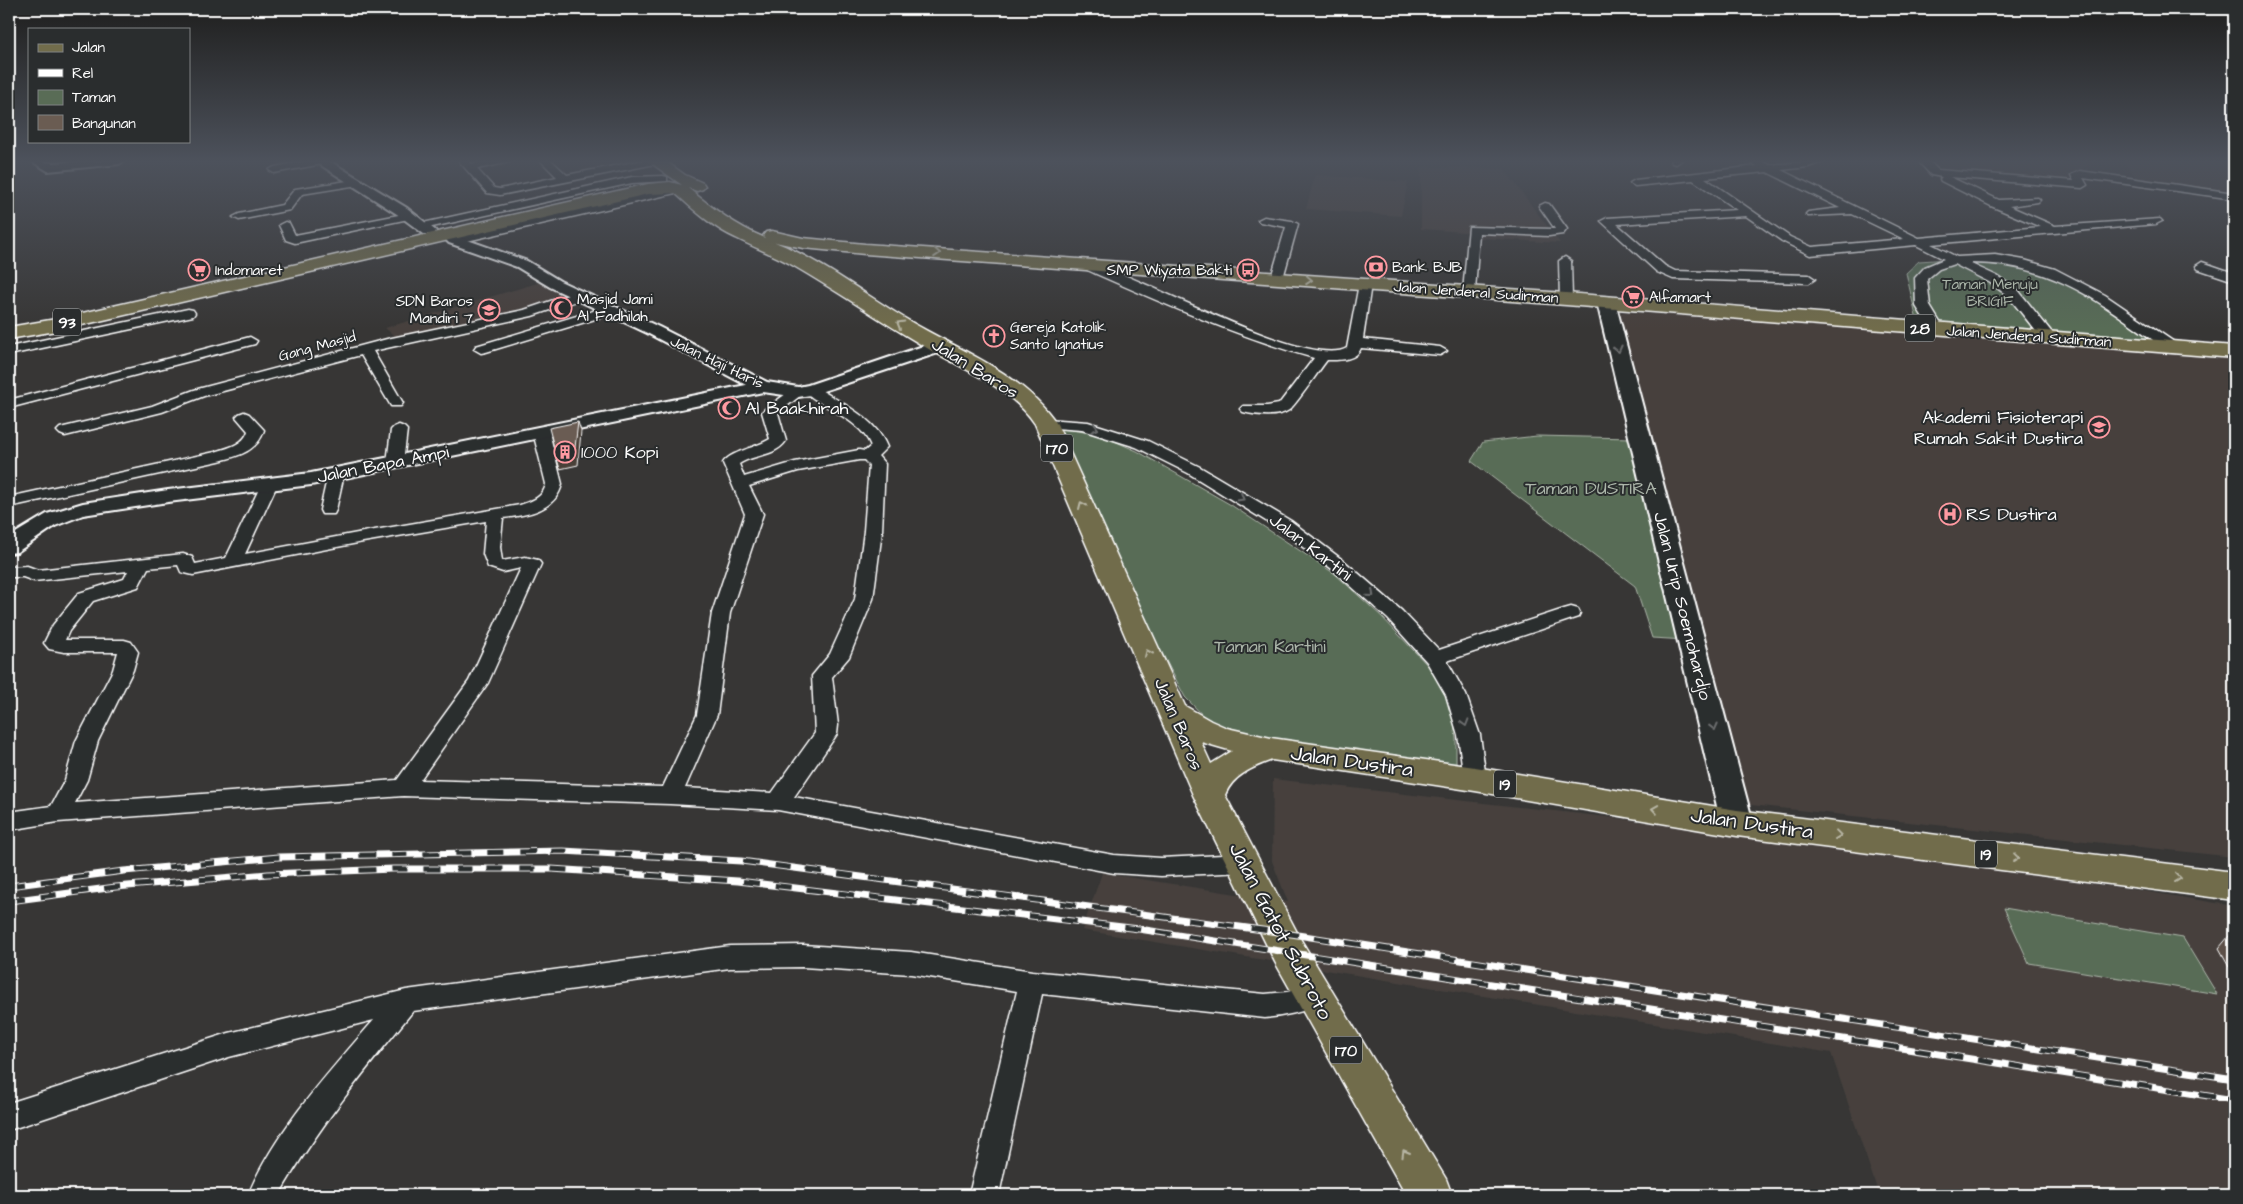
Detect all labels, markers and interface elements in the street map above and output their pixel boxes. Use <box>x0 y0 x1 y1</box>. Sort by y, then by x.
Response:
legend <box>28 28 190 142</box>
text: Jalan <box>72 37 106 58</box>
text: Rel <box>72 63 93 84</box>
text: Taman <box>72 87 116 108</box>
text: Bangunan <box>72 113 136 135</box>
one-way arrow <box>934 247 942 258</box>
bank icon: Bank BJB <box>1364 255 1388 279</box>
place label: Bank BJB <box>1392 257 1463 278</box>
supermarket icon: Indomaret <box>187 258 211 282</box>
bus stop icon: SMP Wiyata Bakti <box>1236 258 1260 282</box>
place label: Indomaret <box>215 260 283 281</box>
place label: SMP Wiyata Bakti <box>1107 260 1233 282</box>
park label: Taman Menuju BRIGIF <box>1942 274 2038 312</box>
one-way arrow <box>1305 275 1313 286</box>
street label: Jalan Jenderal Sudirman <box>1393 276 1559 309</box>
supermarket icon: Alfamart <box>1621 285 1645 309</box>
place label: Alfamart <box>1649 287 1711 308</box>
place label: Masjid Jami Al Fadhilah <box>577 289 653 327</box>
place label: SDN Baros Mandiri 7 <box>396 291 473 329</box>
mosque icon: Masjid Jami Al Fadhilah <box>549 296 573 320</box>
school or university icon: SDN Baros Mandiri 7 <box>477 298 501 322</box>
road number: 93 <box>53 308 81 336</box>
road number: 28 <box>1905 314 1935 342</box>
place label: Gereja Katolik Santo Ignatius <box>1010 317 1106 356</box>
one-way arrow <box>897 320 906 330</box>
street label: Jalan Jenderal Sudirman <box>1946 320 2112 353</box>
church icon: Gereja Katolik Santo Ignatius <box>982 324 1006 348</box>
street label: Gang Masjid <box>276 326 359 368</box>
street label: Jalan Haji Haris <box>667 331 767 394</box>
street label: Jalan Baros <box>927 332 1023 405</box>
one-way arrow <box>1612 345 1623 354</box>
mosque icon: Al Baakhirah <box>717 396 741 420</box>
place label: Al Baakhirah <box>745 396 848 421</box>
place label: Akademi Fisioterapi Rumah Sakit Dustira <box>1914 405 2083 451</box>
school or university icon: Akademi Fisioterapi Rumah Sakit Dustira <box>2087 415 2111 439</box>
one-way arrow <box>1090 422 1099 433</box>
road number: 170 <box>1041 434 1073 462</box>
street label: Jalan Bapa Ampi <box>315 439 451 489</box>
building icon: 1000 Kopi <box>553 440 577 464</box>
place label: 1000 Kopi <box>581 440 659 465</box>
park label: Taman DUSTIRA <box>1525 476 1657 501</box>
one-way arrow <box>1235 492 1244 502</box>
one-way arrow <box>1078 501 1089 510</box>
hospital icon: RS Dustira <box>1938 502 1962 526</box>
place label: RS Dustira <box>1966 502 2057 527</box>
street label: Jalan Kartini <box>1264 508 1358 587</box>
street label: Jalan Urip Soemohardjo <box>1647 509 1718 703</box>
one-way arrow <box>1366 588 1375 597</box>
park label: Taman Kartini <box>1214 634 1326 659</box>
one-way arrow <box>1144 649 1155 658</box>
street label: Jalan Baros <box>1148 674 1209 774</box>
one-way arrow <box>1459 718 1469 727</box>
one-way arrow <box>1708 723 1719 732</box>
street label: Jalan Dustira <box>1289 739 1415 784</box>
road number: 19 <box>1494 771 1516 798</box>
street label: Jalan Dustira <box>1689 801 1815 846</box>
one-way arrow <box>1650 804 1658 815</box>
one-way arrow <box>1834 829 1842 840</box>
street label: Jalan Gatot Subroto <box>1222 838 1340 1025</box>
road number: 19 <box>1975 841 1997 868</box>
one-way arrow <box>2013 852 2021 863</box>
one-way arrow <box>2173 873 2182 883</box>
road number: 170 <box>1330 1036 1362 1064</box>
one-way arrow <box>1402 1149 1412 1158</box>

